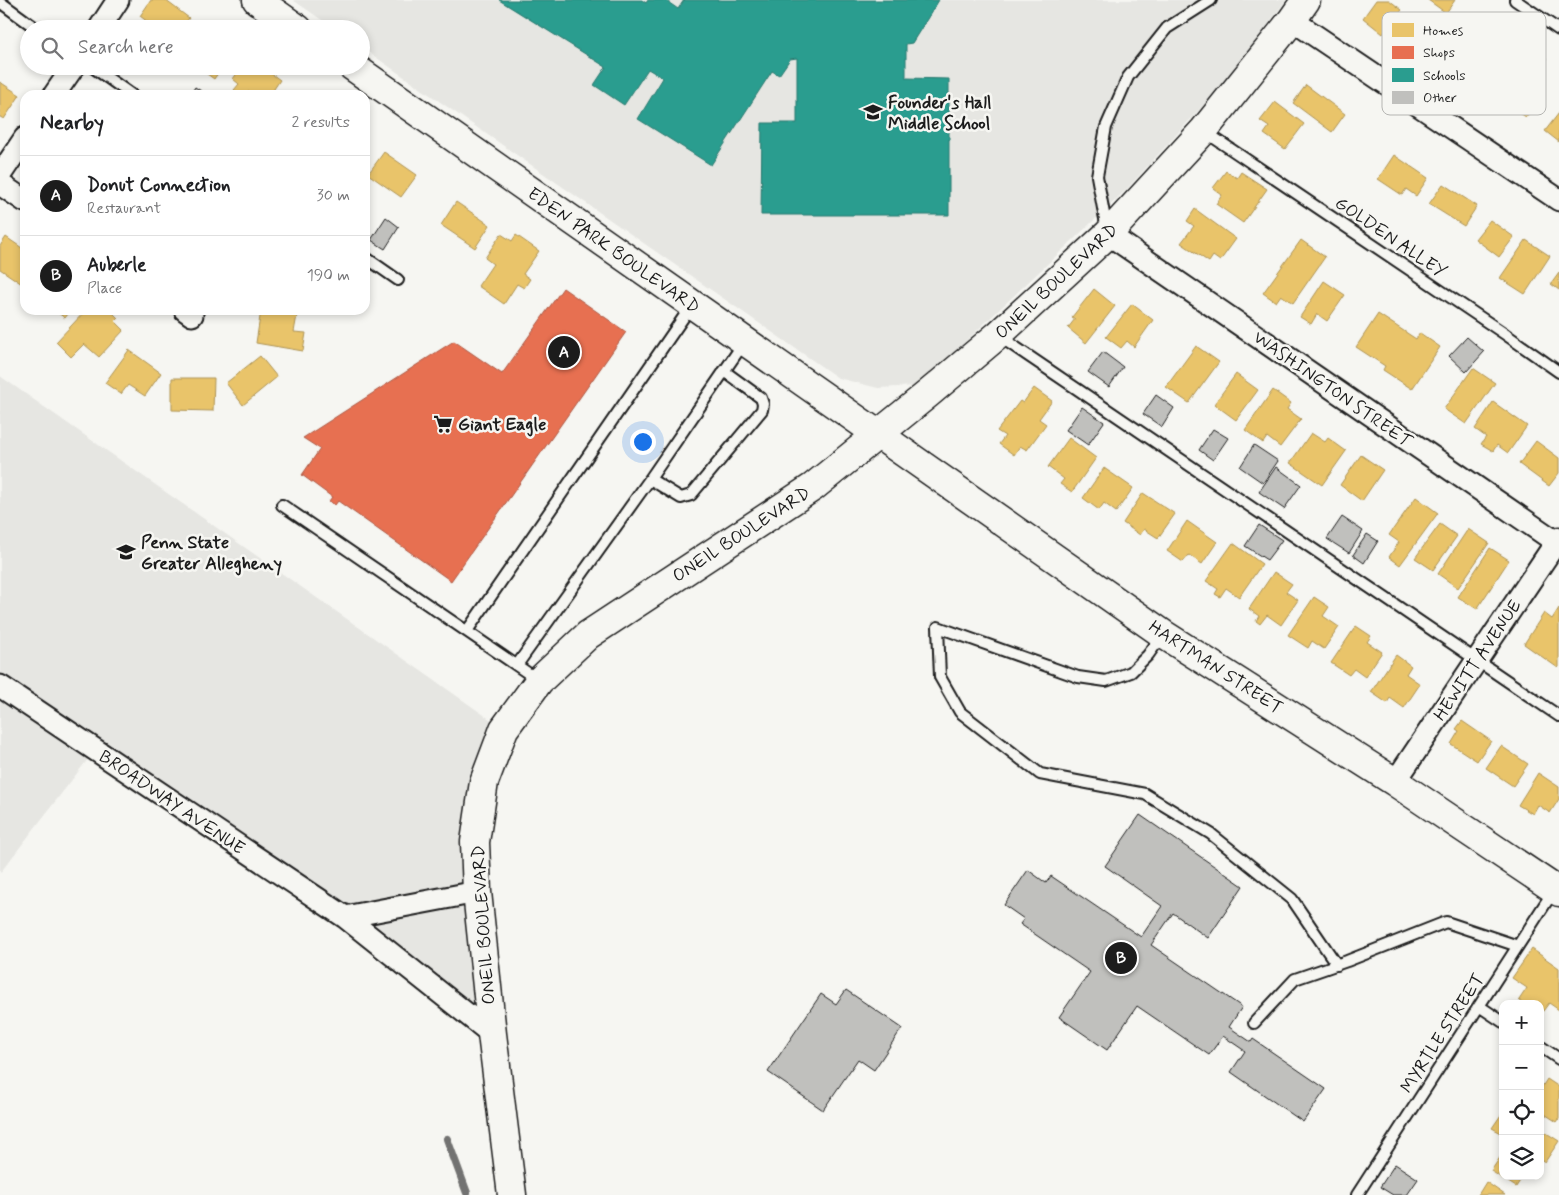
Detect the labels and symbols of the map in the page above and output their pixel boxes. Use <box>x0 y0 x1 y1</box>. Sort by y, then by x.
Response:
legend <box>1382 12 1546 115</box>
text: Homes <box>1423 22 1464 40</box>
text: Shops <box>1423 44 1455 62</box>
text: Schools <box>1423 67 1466 85</box>
text: Other <box>1423 89 1457 107</box>
place label: Founder's Hall Middle School <box>888 91 991 136</box>
school or university icon: Founder's Hall Middle School <box>862 101 884 123</box>
street label: EDEN PARK BOULEVARD <box>522 182 704 320</box>
street label: GOLDEN ALLEY <box>1330 192 1451 284</box>
street label: ONEIL BOULEVARD <box>990 218 1123 345</box>
street label: WASHINGTON STREET <box>1248 326 1417 454</box>
pin: A <box>548 333 580 371</box>
supermarket icon: Giant Eagle <box>432 413 454 435</box>
place label: Giant Eagle <box>458 413 546 437</box>
your location <box>630 429 656 455</box>
street label: ONEIL BOULEVARD <box>668 481 815 588</box>
place label: Penn State Greater Allegheny <box>141 531 282 576</box>
school or university icon: Penn State Greater Allegheny <box>115 541 137 563</box>
street label: HEWITT AVENUE <box>1428 595 1527 726</box>
street label: HARTMAN STREET <box>1144 615 1287 720</box>
street label: BROADWAY AVENUE <box>94 745 249 861</box>
street label: ONEIL BOULEVARD <box>466 844 502 1005</box>
pin: B <box>1105 939 1137 977</box>
street label: MYRTLE STREET <box>1395 969 1491 1098</box>

